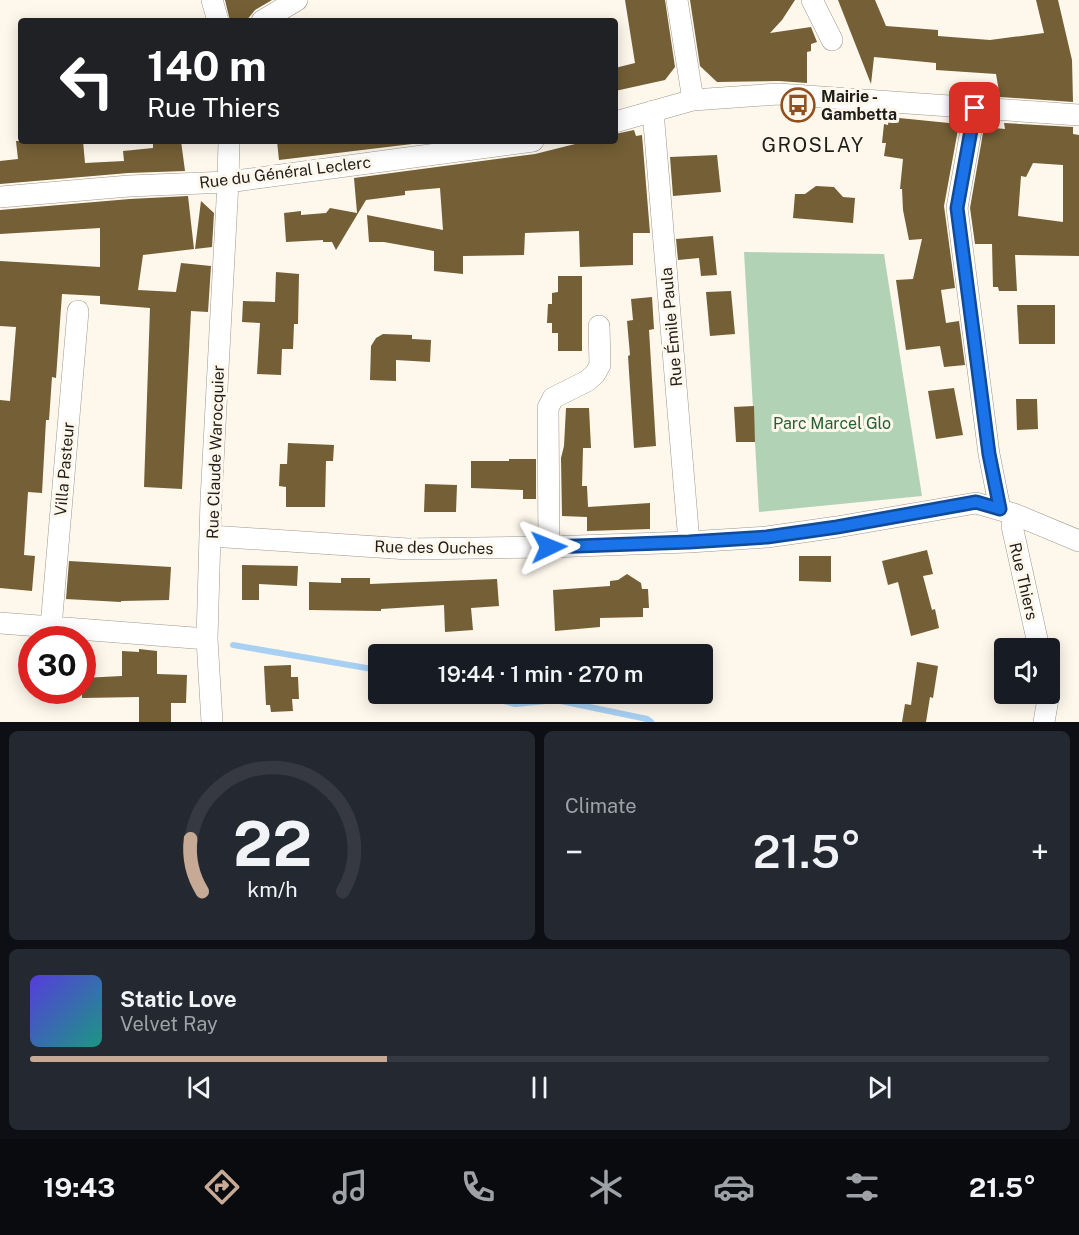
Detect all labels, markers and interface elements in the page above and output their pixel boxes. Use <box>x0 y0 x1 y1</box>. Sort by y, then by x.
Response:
text: 140 m <box>147 41 267 90</box>
icon: left <box>48 42 126 120</box>
pin <box>949 82 1000 133</box>
bus stop icon: Mairie - Gambetta <box>780 87 816 123</box>
place label: Mairie - Gambetta <box>821 87 897 124</box>
text: Rue Thiers <box>147 91 280 123</box>
icon: arrive <box>958 91 991 124</box>
district label: GROSLAY <box>761 133 865 157</box>
street label: Rue du Général Leclerc <box>198 153 372 192</box>
street label: Rue Émile Paula <box>656 267 686 387</box>
street label: Rue Claude Warocquier <box>203 365 228 539</box>
park label: Parc Marcel Glo <box>773 414 891 433</box>
street label: Villa Pasteur <box>51 421 78 517</box>
position arrow <box>517 515 581 579</box>
street label: Rue des Ouches <box>374 537 494 558</box>
street label: Rue Thiers <box>1005 541 1042 622</box>
speed limit sign: 30 <box>18 626 96 704</box>
map controls <box>994 638 1060 704</box>
button: sound <box>994 638 1060 704</box>
text: 19:44 · 1 min · 270 m <box>438 661 643 687</box>
text: Climate <box>565 794 637 818</box>
text: 22 <box>232 807 312 880</box>
text: 21.5° <box>753 825 861 878</box>
text: − <box>565 833 583 871</box>
text: + <box>1031 833 1049 871</box>
text: km/h <box>247 878 297 903</box>
text: Static Love <box>120 986 237 1012</box>
text: Velvet Ray <box>120 1012 218 1036</box>
icon: previous <box>183 1071 216 1104</box>
icon: pause <box>523 1071 556 1104</box>
icon: next <box>863 1071 896 1104</box>
icon: directions <box>201 1166 243 1208</box>
icon: music <box>329 1166 371 1208</box>
icon: phone <box>457 1166 499 1208</box>
icon: climate <box>585 1166 627 1208</box>
icon: car <box>713 1166 755 1208</box>
icon: filters <box>841 1166 883 1208</box>
text: 19:43 <box>43 1171 115 1203</box>
text: 21.5° <box>969 1171 1036 1203</box>

